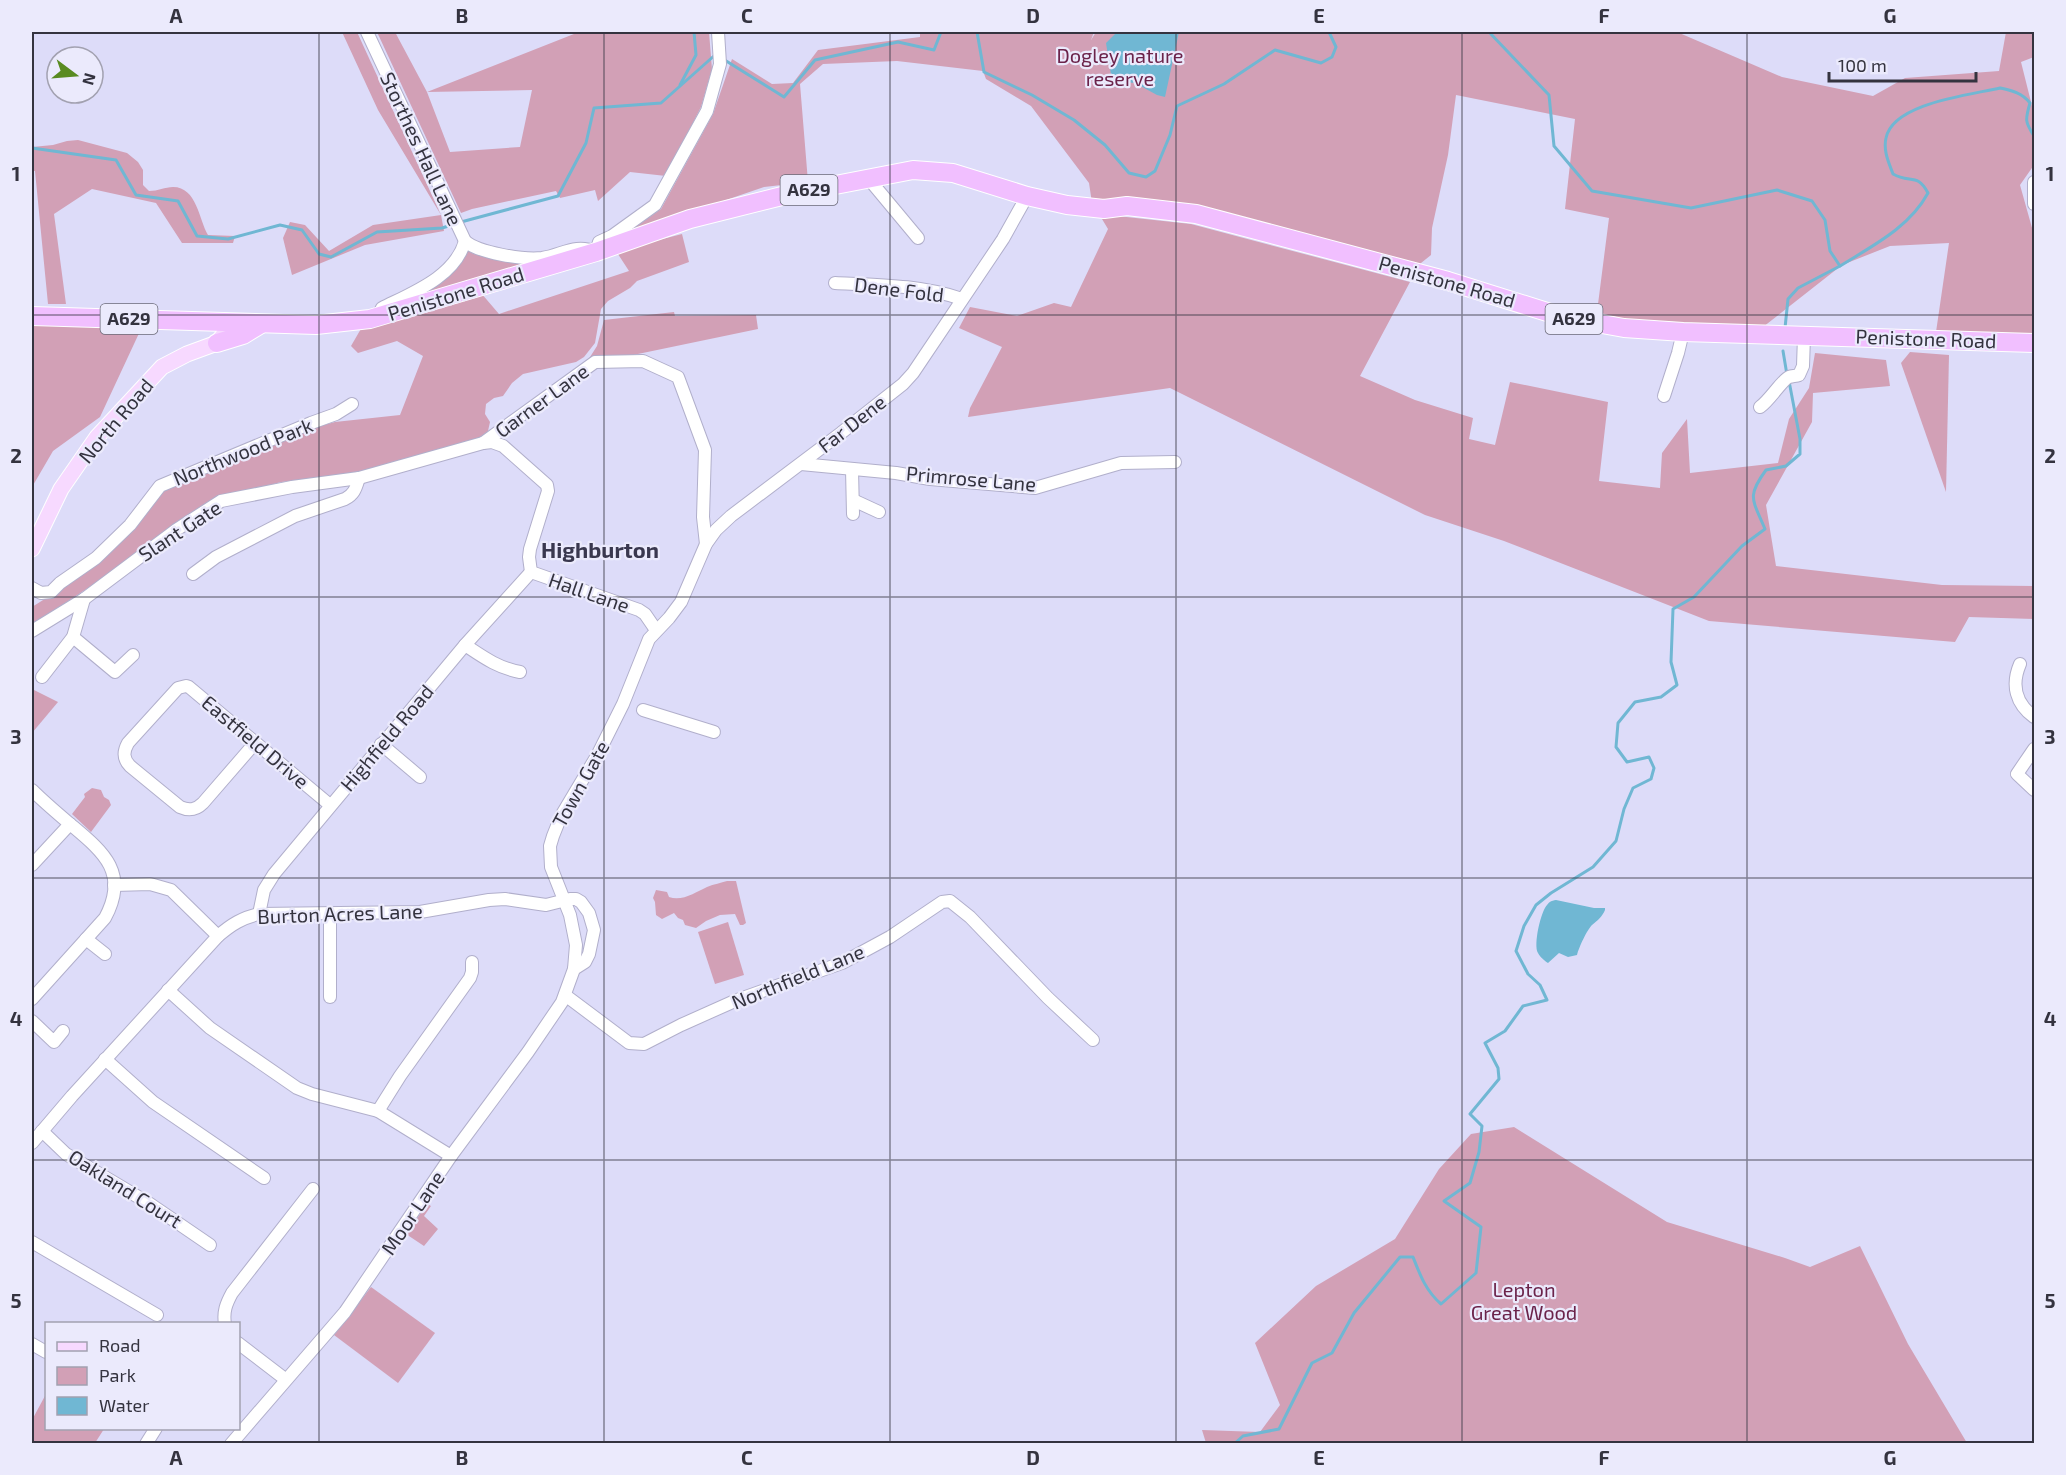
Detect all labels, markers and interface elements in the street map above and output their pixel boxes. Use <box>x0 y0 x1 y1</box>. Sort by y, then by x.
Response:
text: A <box>169 3 183 27</box>
text: B <box>456 3 468 27</box>
text: C <box>741 3 753 27</box>
text: D <box>1026 3 1040 27</box>
text: E <box>1313 3 1325 27</box>
text: F <box>1598 3 1610 27</box>
text: G <box>1884 3 1896 27</box>
park label: Dogley nature reserve <box>1056 43 1184 90</box>
north arrow <box>45 45 105 105</box>
scale bar <box>1829 45 1976 83</box>
text: 100 m <box>1838 54 1887 76</box>
street label: Storthes Hall Lane <box>376 68 468 229</box>
text: N <box>79 71 101 87</box>
text: 1 <box>12 161 20 185</box>
text: 1 <box>2046 161 2054 185</box>
road number: A629 <box>780 175 838 205</box>
street label: Penistone Road <box>1376 250 1518 312</box>
street label: Penistone Road <box>385 261 527 325</box>
street label: Dene Fold <box>853 272 945 306</box>
road number: A629 <box>100 304 158 334</box>
road number: A629 <box>1546 304 1602 334</box>
street label: Penistone Road <box>1855 324 1997 352</box>
street label: Garner Lane <box>490 358 593 442</box>
street label: North Road <box>73 373 158 468</box>
street label: Far Dene <box>813 389 890 457</box>
street label: Northwood Park <box>169 412 316 490</box>
text: 2 <box>10 443 22 467</box>
text: 2 <box>2044 443 2056 467</box>
street label: Primrose Lane <box>905 460 1037 496</box>
street label: Slant Gate <box>134 495 225 566</box>
district label: Highburton <box>541 536 659 562</box>
street label: Hall Lane <box>546 567 633 617</box>
street label: Highfield Road <box>335 679 438 796</box>
street label: Eastfield Drive <box>197 690 314 793</box>
text: 3 <box>10 724 22 748</box>
text: 3 <box>2044 724 2056 748</box>
street label: Town Gate <box>547 736 614 831</box>
street label: Burton Acres Lane <box>257 898 423 928</box>
street label: Northfield Lane <box>728 939 868 1014</box>
text: 4 <box>10 1006 23 1030</box>
text: 4 <box>2044 1006 2057 1030</box>
street label: Oakland Court <box>65 1144 187 1233</box>
street label: Moor Lane <box>375 1166 449 1259</box>
park label: Lepton Great Wood <box>1471 1277 1577 1324</box>
text: 5 <box>10 1288 22 1312</box>
text: 5 <box>2044 1288 2056 1312</box>
legend <box>45 1322 240 1430</box>
text: Road <box>99 1334 140 1356</box>
text: Park <box>99 1364 136 1386</box>
text: Water <box>99 1394 149 1416</box>
text: A <box>169 1445 183 1469</box>
text: B <box>456 1445 468 1469</box>
text: C <box>741 1445 753 1469</box>
text: D <box>1026 1445 1040 1469</box>
text: E <box>1313 1445 1325 1469</box>
text: F <box>1598 1445 1610 1469</box>
text: G <box>1884 1445 1896 1469</box>

